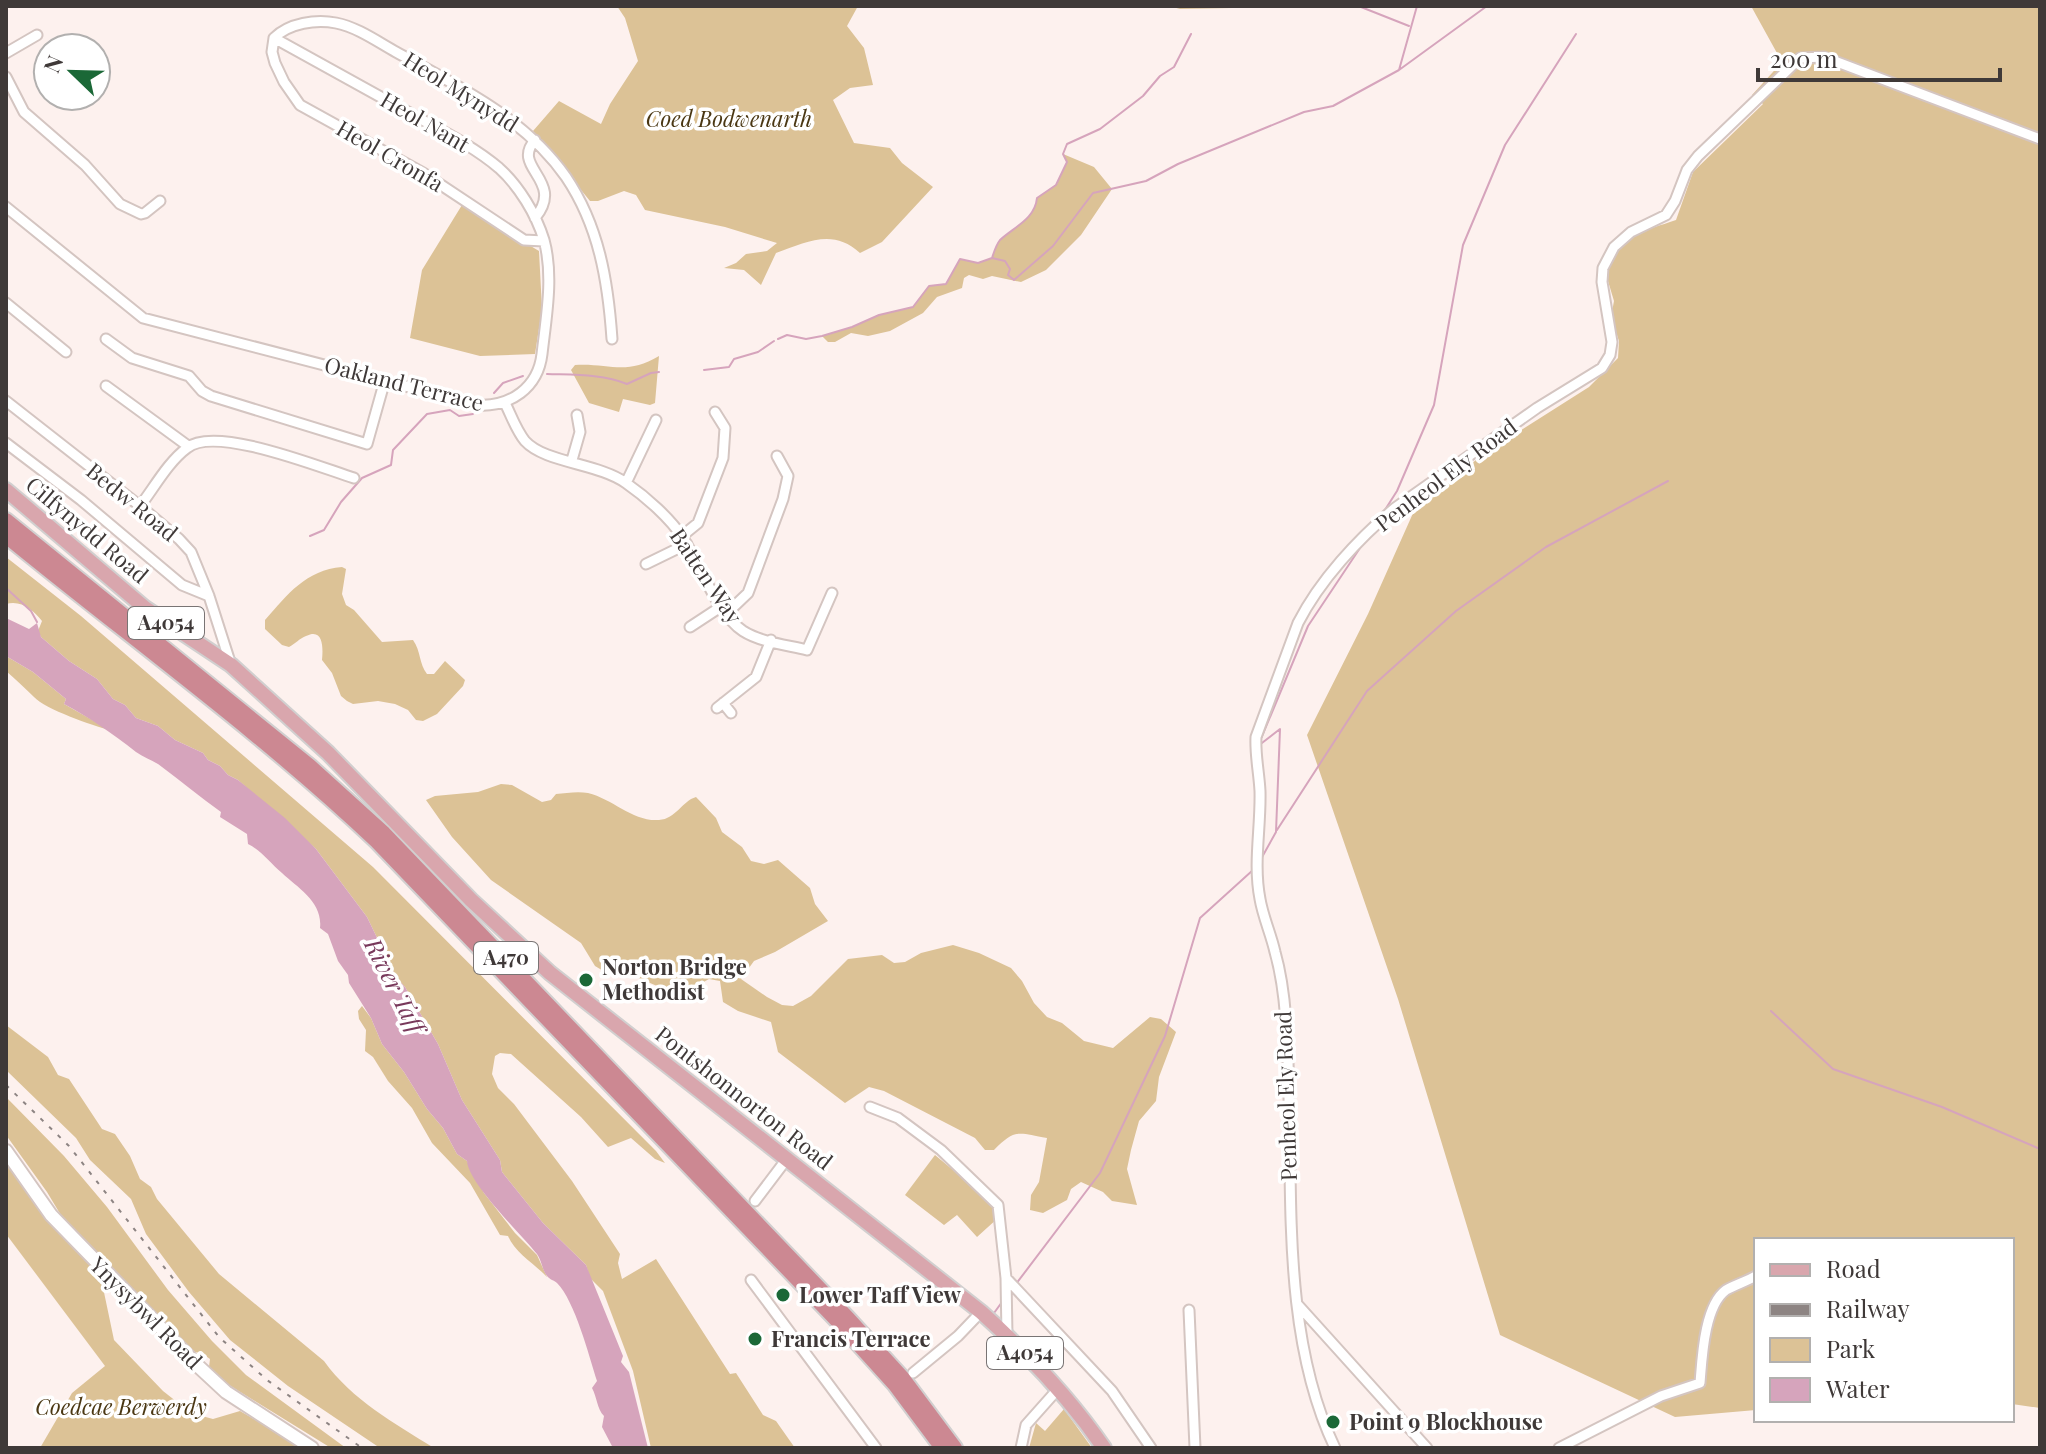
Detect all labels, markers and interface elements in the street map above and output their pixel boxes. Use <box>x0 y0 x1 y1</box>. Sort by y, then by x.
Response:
north arrow <box>32 32 112 112</box>
scale bar <box>1758 32 2000 82</box>
text: 200 m <box>1770 42 1838 74</box>
street label: Heol Mynydd <box>398 44 525 139</box>
text: N <box>36 51 70 77</box>
street label: Heol Nant <box>376 84 476 159</box>
park label: Coed Bodwenarth <box>646 103 812 133</box>
street label: Heol Cronfa <box>331 112 450 198</box>
street label: Oakland Terrace <box>322 349 487 417</box>
street label: Penheol Ely Road <box>1368 411 1523 537</box>
street label: Bedw Road <box>81 455 185 547</box>
street label: Cilfynydd Road <box>20 469 155 589</box>
street label: Batten Way <box>664 522 750 629</box>
road number: A4054 <box>128 607 204 639</box>
water label: River Taff <box>358 931 435 1042</box>
road number: A470 <box>474 942 538 974</box>
place label: Norton Bridge Methodist <box>602 951 747 1006</box>
marker: Norton Bridge Methodist <box>577 971 595 989</box>
street label: Penheol Ely Road <box>1267 1010 1303 1182</box>
street label: Pontshonnorton Road <box>650 1019 840 1176</box>
legend <box>1754 1238 2014 1422</box>
street label: Ynysybwl Road <box>83 1249 210 1375</box>
text: Road <box>1826 1252 1881 1284</box>
place label: Lower Taff View <box>799 1279 962 1309</box>
marker: Lower Taff View <box>774 1286 792 1304</box>
text: Railway <box>1826 1292 1910 1324</box>
place label: Francis Terrace <box>771 1323 931 1353</box>
marker: Francis Terrace <box>746 1330 764 1348</box>
text: Park <box>1826 1332 1876 1364</box>
road number: A4054 <box>987 1337 1063 1369</box>
text: Water <box>1825 1372 1890 1404</box>
park label: Coedcae Berwerdy <box>35 1391 207 1421</box>
place label: Point 9 Blockhouse <box>1349 1406 1543 1436</box>
marker: Point 9 Blockhouse <box>1324 1413 1342 1431</box>

